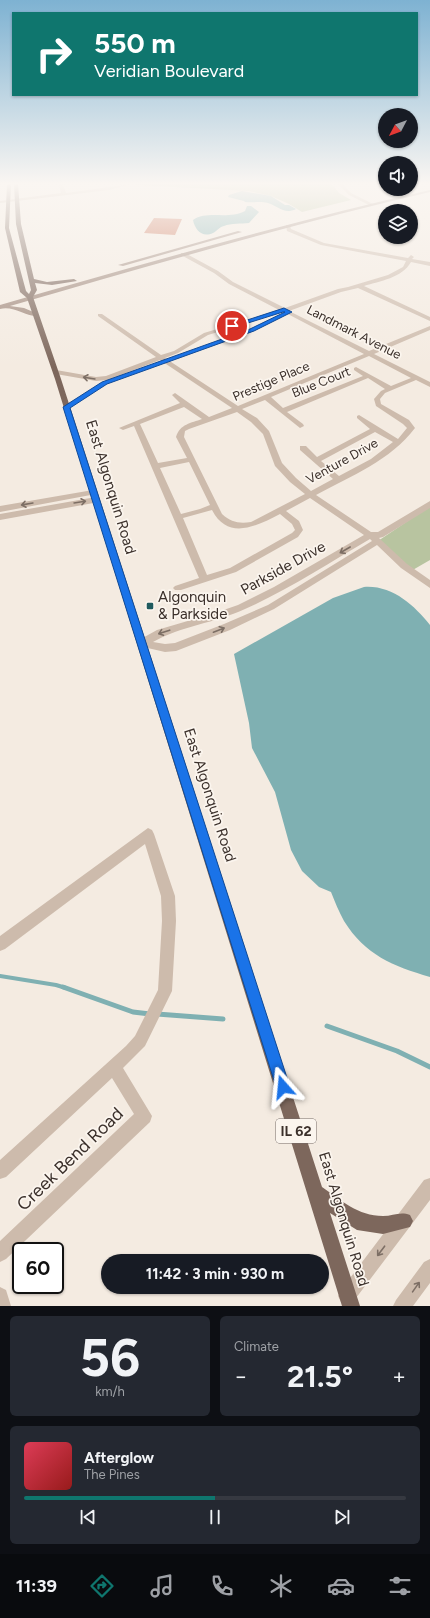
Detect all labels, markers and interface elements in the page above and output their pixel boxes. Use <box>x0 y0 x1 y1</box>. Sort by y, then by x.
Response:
text: 550 m <box>94 26 176 60</box>
icon: right <box>28 28 80 80</box>
text: Veridian Boulevard <box>94 60 244 82</box>
north arrow <box>378 108 418 148</box>
map controls <box>378 108 418 244</box>
button: sound <box>378 156 418 196</box>
button: layers <box>378 204 418 244</box>
street label: Landmark Avenue <box>304 302 404 362</box>
pin <box>215 309 249 343</box>
icon: arrive <box>221 315 243 337</box>
street label: Prestige Place <box>230 358 312 404</box>
street label: Blue Court <box>290 363 353 401</box>
one-way arrow <box>83 374 96 382</box>
street label: East Algonquin Road <box>82 418 140 556</box>
street label: Venture Drive <box>303 435 381 487</box>
one-way arrow <box>73 498 86 506</box>
one-way arrow <box>21 501 34 509</box>
street label: Parkside Drive <box>237 537 329 599</box>
one-way arrow <box>339 546 351 554</box>
place label: Algonquin & Parkside <box>158 588 227 623</box>
marker: Algonquin & Parkside <box>145 601 155 611</box>
one-way arrow <box>213 626 225 634</box>
one-way arrow <box>157 629 170 636</box>
street label: East Algonquin Road <box>180 726 240 864</box>
position arrow <box>262 1066 304 1108</box>
street label: Creek Bend Road <box>12 1103 128 1215</box>
road number: IL 62 <box>276 1119 316 1143</box>
street label: East Algonquin Road <box>315 1150 373 1288</box>
speed limit sign: 60 <box>12 1242 64 1294</box>
one-way arrow <box>377 1246 386 1257</box>
text: 11:42 · 3 min · 930 m <box>146 1265 284 1283</box>
one-way arrow <box>412 1282 420 1293</box>
text: 56 <box>80 1327 140 1389</box>
text: Climate <box>234 1339 279 1354</box>
text: 21.5° <box>287 1358 353 1395</box>
text: − <box>234 1363 248 1390</box>
text: + <box>392 1363 406 1390</box>
text: km/h <box>95 1384 125 1399</box>
text: Afterglow <box>84 1449 154 1467</box>
text: The Pines <box>84 1467 140 1482</box>
icon: previous <box>77 1506 99 1528</box>
icon: pause <box>204 1506 226 1528</box>
icon: next <box>331 1506 353 1528</box>
icon: directions <box>88 1572 116 1600</box>
icon: music <box>148 1572 176 1600</box>
icon: phone <box>208 1572 236 1600</box>
icon: climate <box>267 1572 295 1600</box>
icon: car <box>327 1572 355 1600</box>
icon: filters <box>386 1572 414 1600</box>
text: 11:39 <box>16 1575 57 1597</box>

